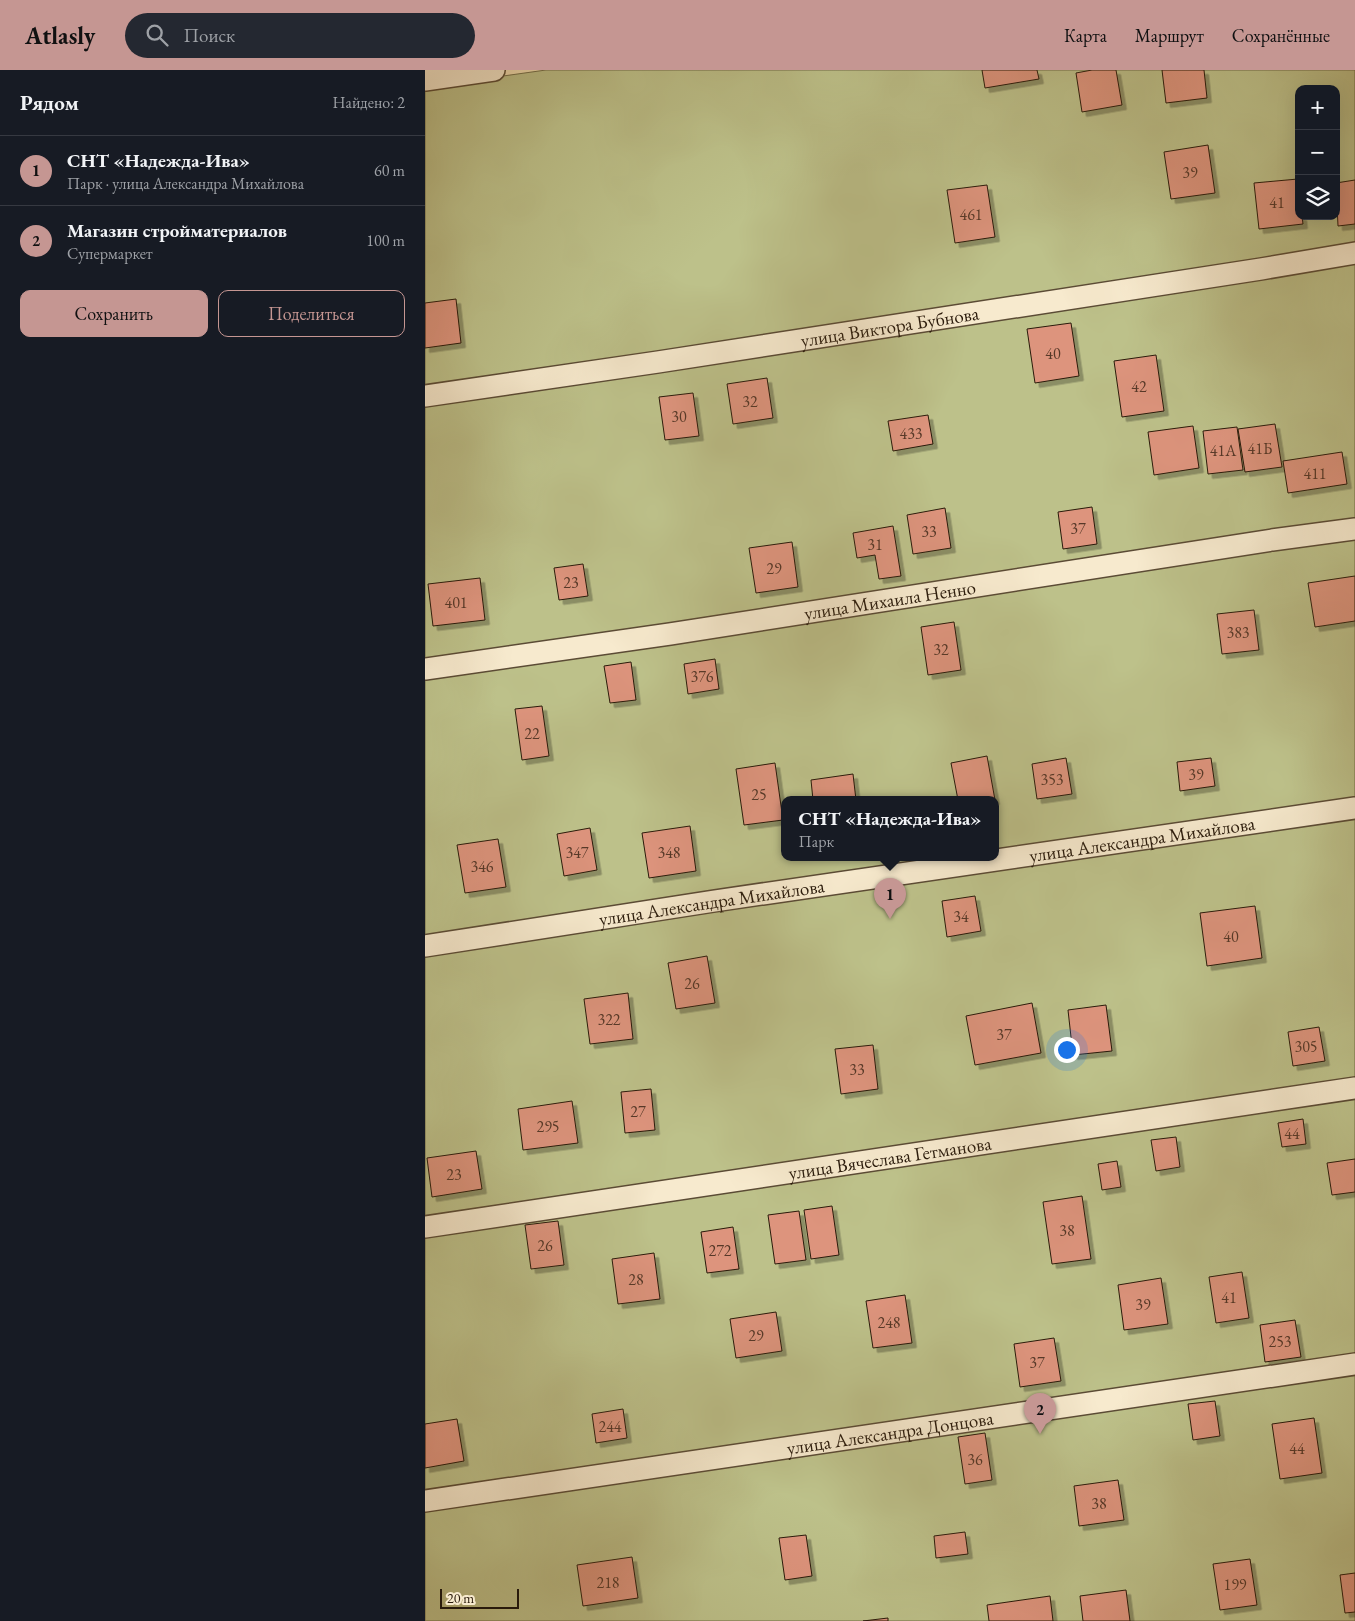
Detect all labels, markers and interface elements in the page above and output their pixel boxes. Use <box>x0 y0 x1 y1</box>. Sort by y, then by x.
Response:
search box <box>125 13 475 58</box>
text: Atlasly <box>25 20 95 51</box>
icon: search <box>143 21 171 49</box>
text: Поиск <box>183 23 235 48</box>
text: Карта <box>1064 24 1107 47</box>
text: Маршрут <box>1135 24 1204 47</box>
text: Сохранённые <box>1232 24 1330 47</box>
map controls <box>1295 85 1340 220</box>
button: + <box>1295 85 1340 130</box>
text: Рядом <box>20 89 79 116</box>
text: Найдено: 2 <box>333 92 405 113</box>
button: − <box>1295 130 1340 175</box>
text: СНТ «Надежда-Ива» <box>67 148 250 173</box>
text: 1 <box>32 160 40 181</box>
text: 60 m <box>374 160 405 181</box>
house number: 39 <box>1182 162 1198 183</box>
text: Парк · улица Александра Михайлова <box>67 173 304 194</box>
button: layers <box>1295 175 1340 220</box>
house number: 41 <box>1269 192 1285 213</box>
house number: 461 <box>959 204 983 225</box>
text: Магазин стройматериалов <box>67 218 287 243</box>
text: 2 <box>32 230 40 251</box>
text: 100 m <box>366 230 405 251</box>
text: Супермаркет <box>67 243 153 264</box>
button: Сохранить <box>20 290 208 337</box>
button: Поделиться <box>218 290 405 337</box>
street label: улица Виктора Бубнова <box>799 300 981 352</box>
house number: 40 <box>1045 343 1061 364</box>
house number: 42 <box>1131 376 1147 397</box>
house number: 32 <box>742 391 758 412</box>
house number: 30 <box>671 406 687 427</box>
house number: 433 <box>899 423 923 444</box>
house number: 41Б <box>1248 438 1272 459</box>
house number: 41А <box>1210 440 1237 461</box>
house number: 411 <box>1303 463 1327 484</box>
house number: 37 <box>1070 518 1086 539</box>
house number: 33 <box>921 521 937 542</box>
house number: 31 <box>867 534 883 555</box>
house number: 29 <box>766 558 782 579</box>
house number: 23 <box>563 572 579 593</box>
street label: улица Михаила Ненно <box>802 574 977 625</box>
house number: 401 <box>444 592 468 613</box>
house number: 383 <box>1226 622 1250 643</box>
house number: 32 <box>933 639 949 660</box>
house number: 376 <box>690 666 714 687</box>
house number: 22 <box>524 723 540 744</box>
house number: 39 <box>1188 764 1204 785</box>
house number: 353 <box>1040 769 1064 790</box>
house number: 25 <box>751 784 767 805</box>
popup <box>781 796 999 861</box>
text: СНТ «Надежда-Ива» <box>799 806 981 831</box>
street label: улица Александра Михайлова <box>1027 810 1257 868</box>
text: Парк <box>799 831 834 852</box>
house number: 347 <box>565 842 589 863</box>
house number: 348 <box>657 842 681 863</box>
house number: 346 <box>470 856 494 877</box>
street label: улица Александра Михайлова <box>597 873 827 931</box>
pin: 1 <box>874 878 906 919</box>
house number: 34 <box>953 906 969 927</box>
house number: 40 <box>1223 926 1239 947</box>
house number: 26 <box>684 973 700 994</box>
house number: 322 <box>597 1009 621 1030</box>
house number: 37 <box>996 1024 1012 1045</box>
house number: 305 <box>1294 1036 1318 1057</box>
your location <box>1054 1037 1080 1063</box>
house number: 33 <box>849 1059 865 1080</box>
house number: 27 <box>630 1101 646 1122</box>
house number: 295 <box>536 1116 560 1137</box>
house number: 44 <box>1284 1123 1300 1144</box>
street label: улица Вячеслава Гетманова <box>787 1130 993 1185</box>
house number: 23 <box>446 1164 462 1185</box>
house number: 38 <box>1059 1220 1075 1241</box>
house number: 26 <box>537 1235 553 1256</box>
house number: 272 <box>708 1240 732 1261</box>
house number: 28 <box>628 1269 644 1290</box>
house number: 41 <box>1221 1287 1237 1308</box>
house number: 39 <box>1135 1294 1151 1315</box>
house number: 248 <box>877 1312 901 1333</box>
house number: 29 <box>748 1325 764 1346</box>
house number: 253 <box>1268 1331 1292 1352</box>
house number: 37 <box>1029 1352 1045 1373</box>
pin: 2 <box>1024 1393 1056 1434</box>
street label: улица Александра Донцова <box>785 1405 995 1460</box>
house number: 244 <box>598 1416 622 1437</box>
house number: 44 <box>1289 1438 1305 1459</box>
house number: 36 <box>967 1449 983 1470</box>
house number: 38 <box>1091 1493 1107 1514</box>
house number: 218 <box>596 1572 620 1593</box>
house number: 199 <box>1223 1574 1247 1595</box>
scale bar <box>440 1586 519 1609</box>
text: 20 m <box>447 1589 474 1607</box>

